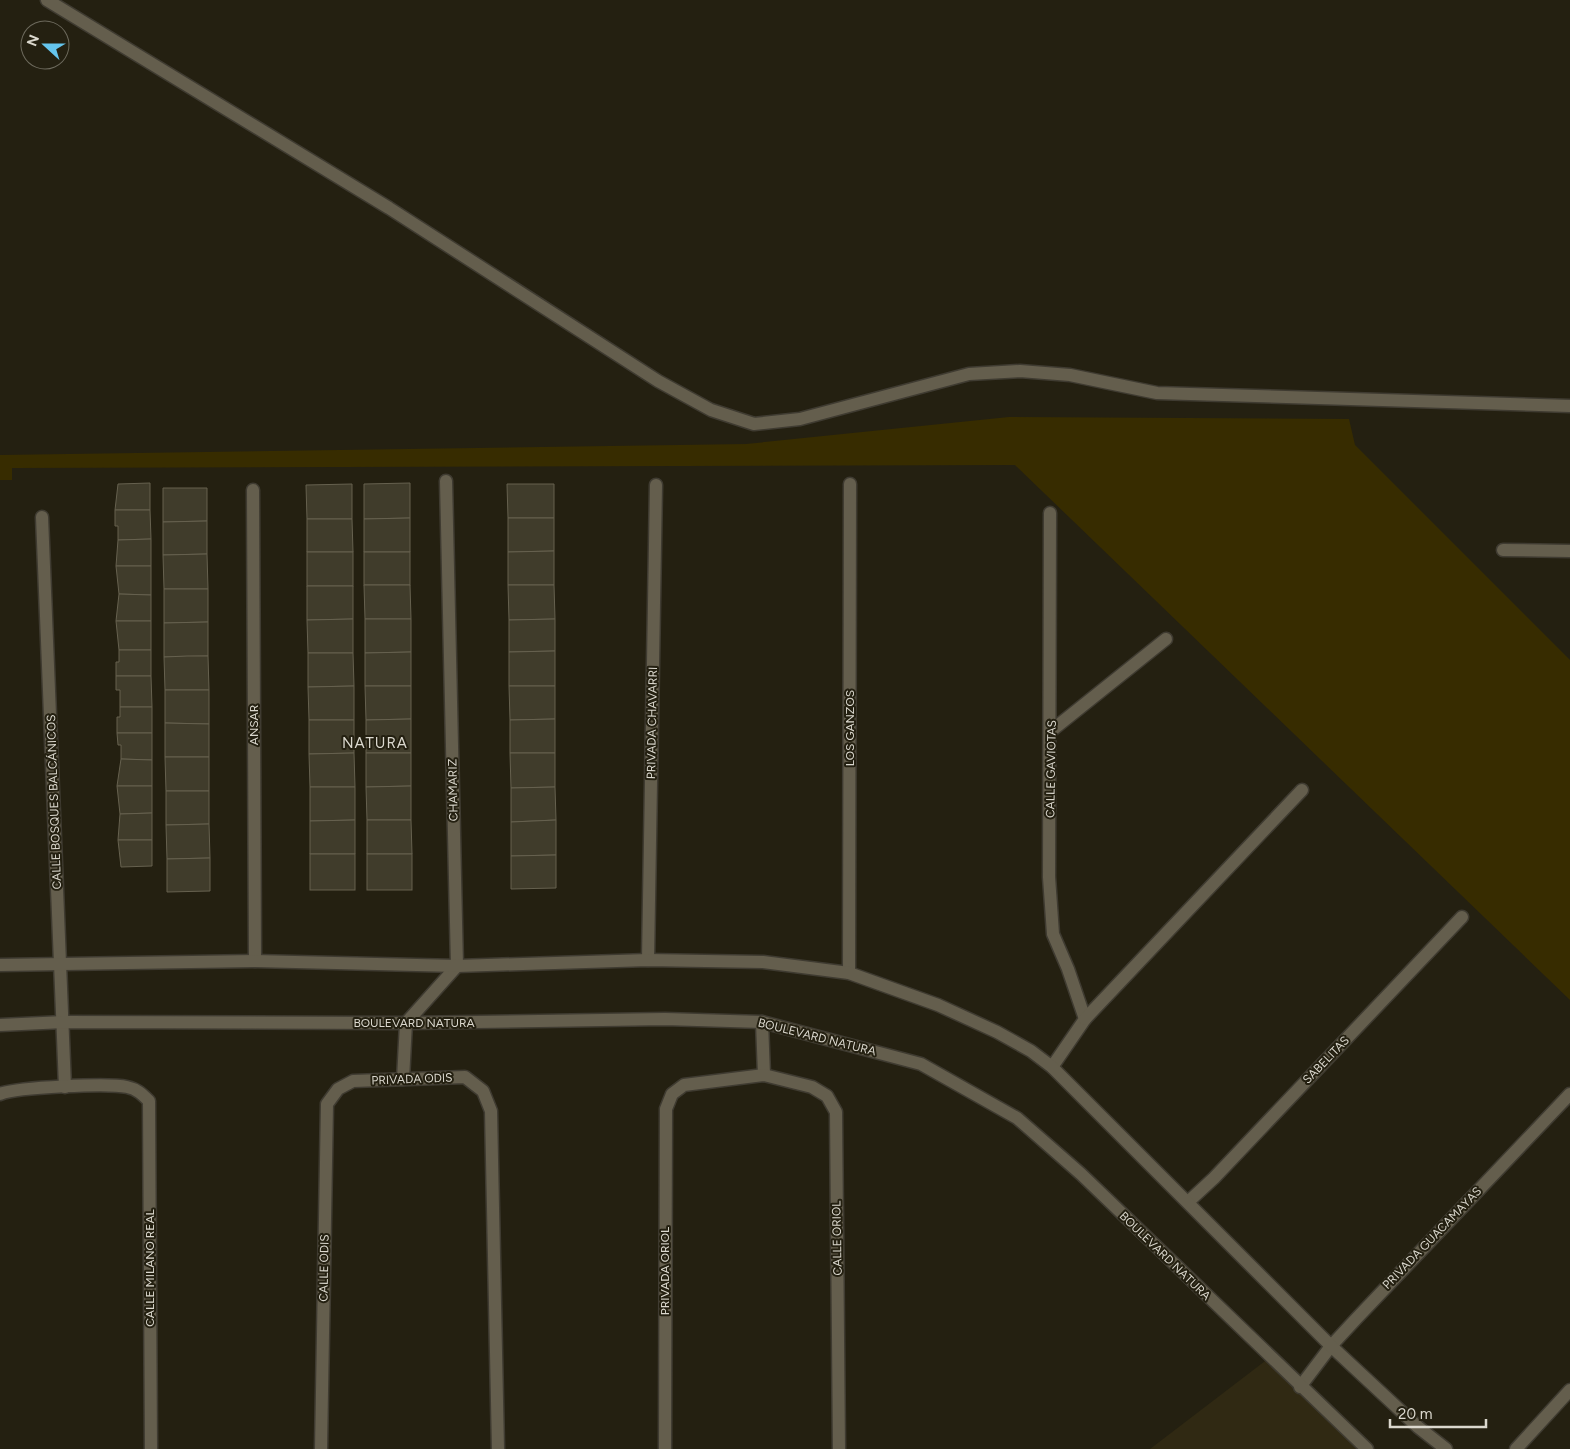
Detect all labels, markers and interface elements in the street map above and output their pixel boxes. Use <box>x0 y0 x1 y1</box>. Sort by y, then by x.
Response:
north arrow <box>20 20 70 70</box>
text: N <box>23 32 43 49</box>
street label: PRIVADA CHAVARRI <box>644 667 660 779</box>
street label: LOS GANZOS <box>843 690 857 766</box>
street label: ANSAR <box>247 705 261 745</box>
street label: CALLE BOSQUES BALCÁNICOS <box>44 714 64 890</box>
street label: CALLE GAVIOTAS <box>1043 720 1059 818</box>
district label: NATURA <box>342 734 408 752</box>
street label: CHAMARIZ <box>445 758 461 821</box>
street label: BOULEVARD NATURA <box>353 1016 475 1030</box>
street label: BOULEVARD NATURA <box>757 1016 877 1058</box>
street label: SABELITAS <box>1300 1033 1352 1087</box>
street label: PRIVADA ODIS <box>371 1071 453 1087</box>
street label: PRIVADA GUACAMAYAS <box>1380 1184 1484 1292</box>
street label: CALLE ORIOL <box>829 1200 845 1276</box>
street label: CALLE MILANO REAL <box>143 1208 157 1327</box>
street label: BOULEVARD NATURA <box>1117 1209 1213 1303</box>
street label: PRIVADA ORIOL <box>658 1226 672 1315</box>
street label: CALLE ODIS <box>316 1234 332 1302</box>
scale bar <box>1390 1396 1486 1428</box>
text: 20 m <box>1398 1405 1432 1423</box>

